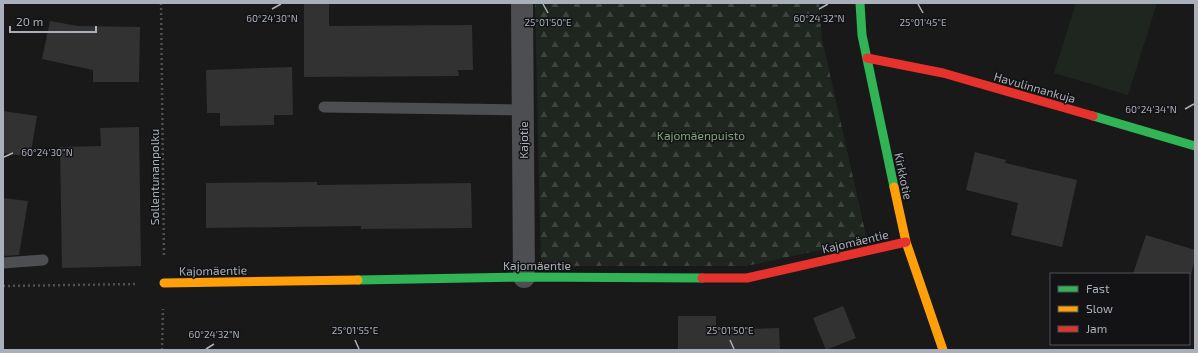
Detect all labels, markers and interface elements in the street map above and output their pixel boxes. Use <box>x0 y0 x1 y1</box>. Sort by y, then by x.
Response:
scale bar <box>10 8 96 34</box>
text: 60°24'30"N <box>246 12 298 24</box>
text: 60°24'32"N <box>794 12 844 24</box>
text: 20 m <box>16 14 43 28</box>
text: 25°01'50"E <box>524 16 572 28</box>
text: 25°01'45"E <box>899 16 947 28</box>
street label: Havulinnankuja <box>992 69 1077 106</box>
text: 60°24'34"N <box>1125 103 1177 115</box>
street label: Kajotie <box>516 121 531 159</box>
park label: Kajomäenpuisto <box>657 128 745 143</box>
street label: Sollentunanpolku <box>147 129 161 225</box>
text: 60°24'30"N <box>21 146 73 158</box>
street label: Kirkkotie <box>892 151 916 201</box>
street label: Kajomäentie <box>820 227 890 256</box>
street label: Kajomäentie <box>503 258 571 273</box>
street label: Kajomäentie <box>179 262 247 279</box>
legend <box>1050 273 1190 345</box>
text: Fast <box>1086 281 1110 295</box>
text: Slow <box>1086 301 1113 315</box>
text: Jam <box>1086 321 1107 335</box>
text: 25°01'55"E <box>332 324 379 336</box>
text: 25°01'50"E <box>706 324 754 336</box>
text: 60°24'32"N <box>189 328 239 340</box>

